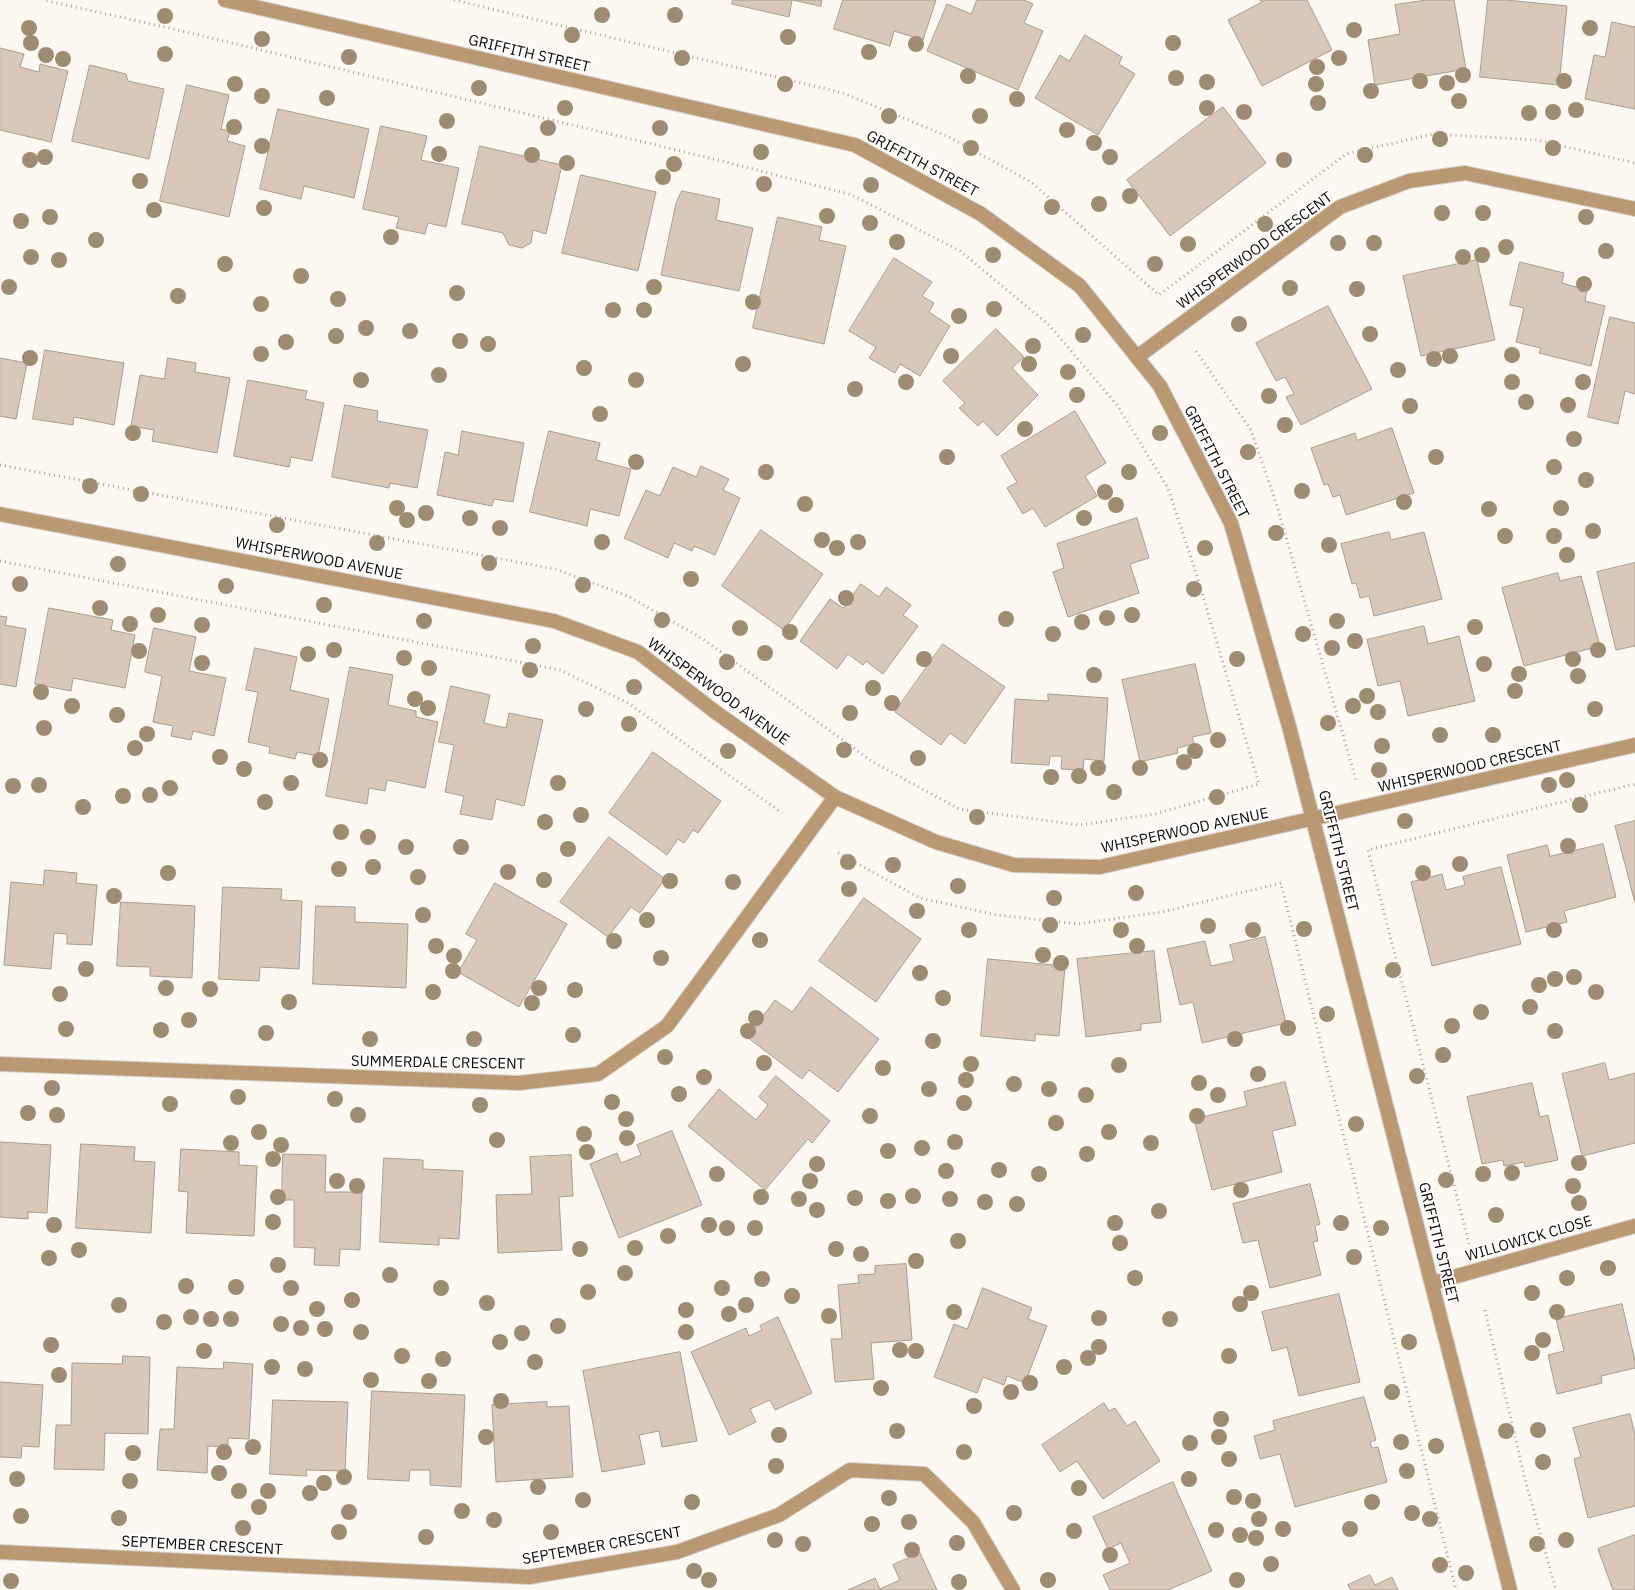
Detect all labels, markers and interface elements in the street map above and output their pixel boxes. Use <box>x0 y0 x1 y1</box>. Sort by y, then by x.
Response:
street label: GRIFFITH STREET <box>466 31 592 77</box>
street label: GRIFFITH STREET <box>863 127 981 201</box>
street label: WHISPERWOOD CRESCENT <box>1174 189 1336 313</box>
street label: GRIFFITH STREET <box>1180 403 1252 521</box>
street label: WHISPERWOOD AVENUE <box>234 534 404 584</box>
street label: WHISPERWOOD AVENUE <box>644 635 792 749</box>
street label: WHISPERWOOD CRESCENT <box>1376 737 1564 797</box>
street label: GRIFFITH STREET <box>1314 789 1362 913</box>
street label: WHISPERWOOD AVENUE <box>1100 804 1270 858</box>
street label: SUMMERDALE CRESCENT <box>351 1052 525 1074</box>
street label: GRIFFITH STREET <box>1414 1181 1462 1305</box>
street label: WILLOWICK CLOSE <box>1464 1212 1594 1266</box>
street label: SEPTEMBER CRESCENT <box>521 1523 683 1569</box>
street label: SEPTEMBER CRESCENT <box>121 1533 283 1559</box>

